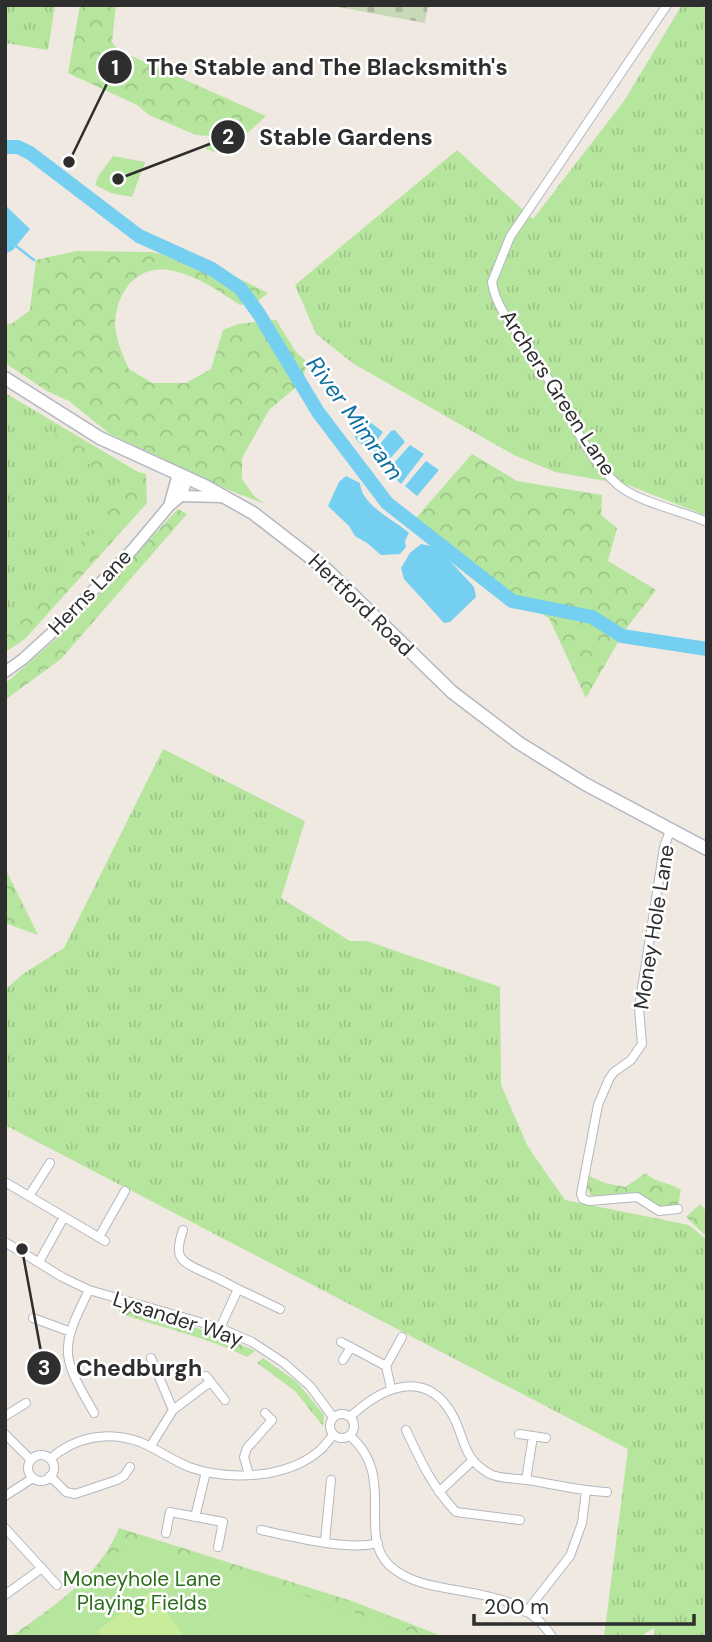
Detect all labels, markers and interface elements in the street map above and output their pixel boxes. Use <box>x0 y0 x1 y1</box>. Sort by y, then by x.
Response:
callout: The Stable and The Blacksmith's <box>97 45 521 89</box>
text: The Stable and The Blacksmith's <box>146 52 508 82</box>
text: 1 <box>111 54 119 82</box>
callout: Stable Gardens <box>210 115 447 159</box>
text: Stable Gardens <box>259 122 433 152</box>
text: 2 <box>222 123 234 151</box>
street label: Archers Green Lane <box>494 305 622 481</box>
water label: River Mimram <box>300 350 410 486</box>
street label: Herns Lane <box>42 543 138 641</box>
street label: Hertford Road <box>302 548 420 662</box>
street label: Money Hole Lane <box>627 843 681 1011</box>
street label: Lysander Way <box>109 1285 247 1353</box>
callout: Chedburgh <box>26 1346 216 1390</box>
text: Chedburgh <box>76 1353 202 1383</box>
text: 3 <box>38 1354 50 1382</box>
park label: Moneyhole Lane Playing Fields <box>63 1565 221 1617</box>
scale bar <box>474 1582 694 1626</box>
text: 200 m <box>484 1593 549 1621</box>

